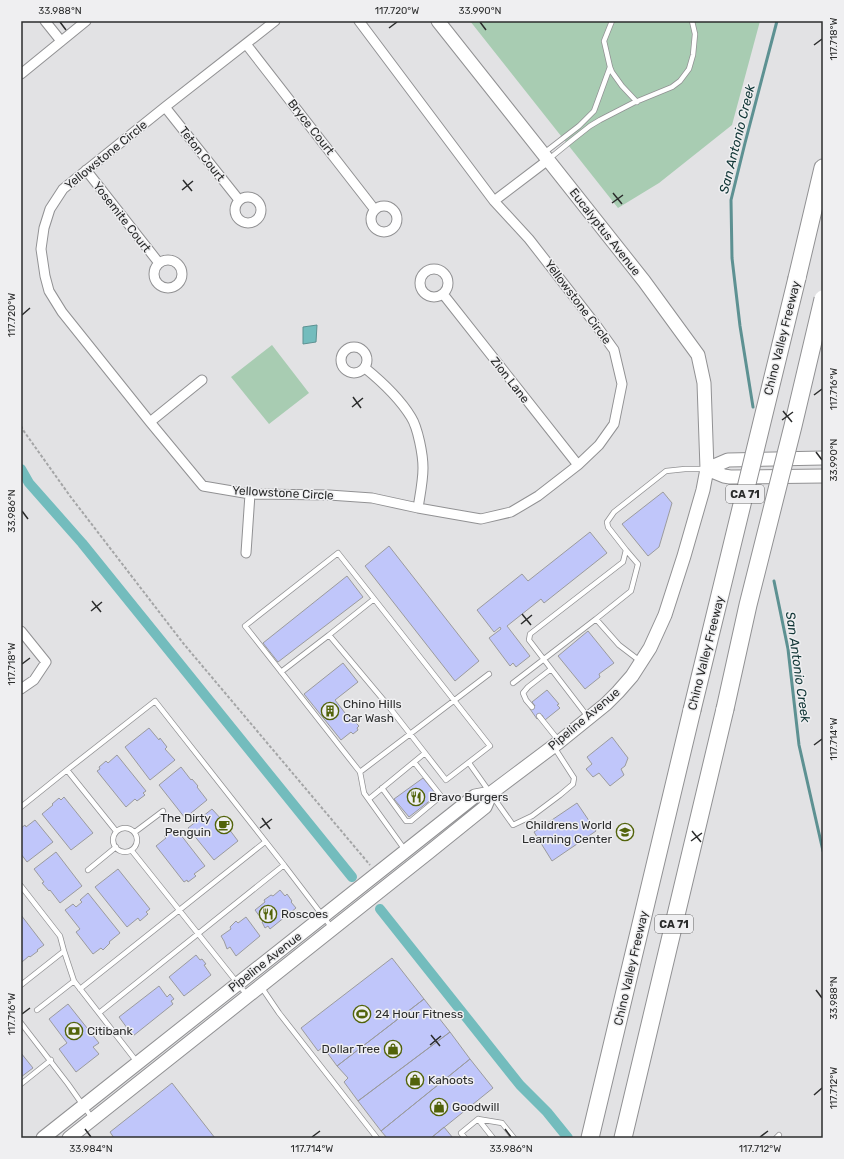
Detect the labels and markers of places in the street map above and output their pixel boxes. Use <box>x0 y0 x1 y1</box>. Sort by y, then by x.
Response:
place label: Chino Hills Car Wash <box>343 697 402 725</box>
building icon: Chino Hills Car Wash <box>320 701 340 721</box>
restaurant icon: Bravo Burgers <box>406 787 426 807</box>
place label: Bravo Burgers <box>429 790 508 804</box>
place label: The Dirty Penguin <box>160 811 211 839</box>
cafe icon: The Dirty Penguin <box>214 815 234 835</box>
place label: Childrens World Learning Center <box>522 818 612 846</box>
school or university icon: Childrens World Learning Center <box>615 822 635 842</box>
restaurant icon: Roscoes <box>258 904 278 924</box>
place label: Roscoes <box>281 907 328 921</box>
sports icon: 24 Hour Fitness <box>352 1004 372 1024</box>
place label: 24 Hour Fitness <box>375 1007 463 1021</box>
bank icon: Citibank <box>64 1021 84 1041</box>
place label: Citibank <box>87 1024 134 1038</box>
shop icon: Dollar Tree <box>383 1039 403 1059</box>
place label: Dollar Tree <box>322 1042 380 1056</box>
shop icon: Kahoots <box>405 1070 425 1090</box>
place label: Kahoots <box>428 1073 474 1087</box>
shop icon: Goodwill <box>429 1097 449 1117</box>
place label: Goodwill <box>452 1100 500 1114</box>

